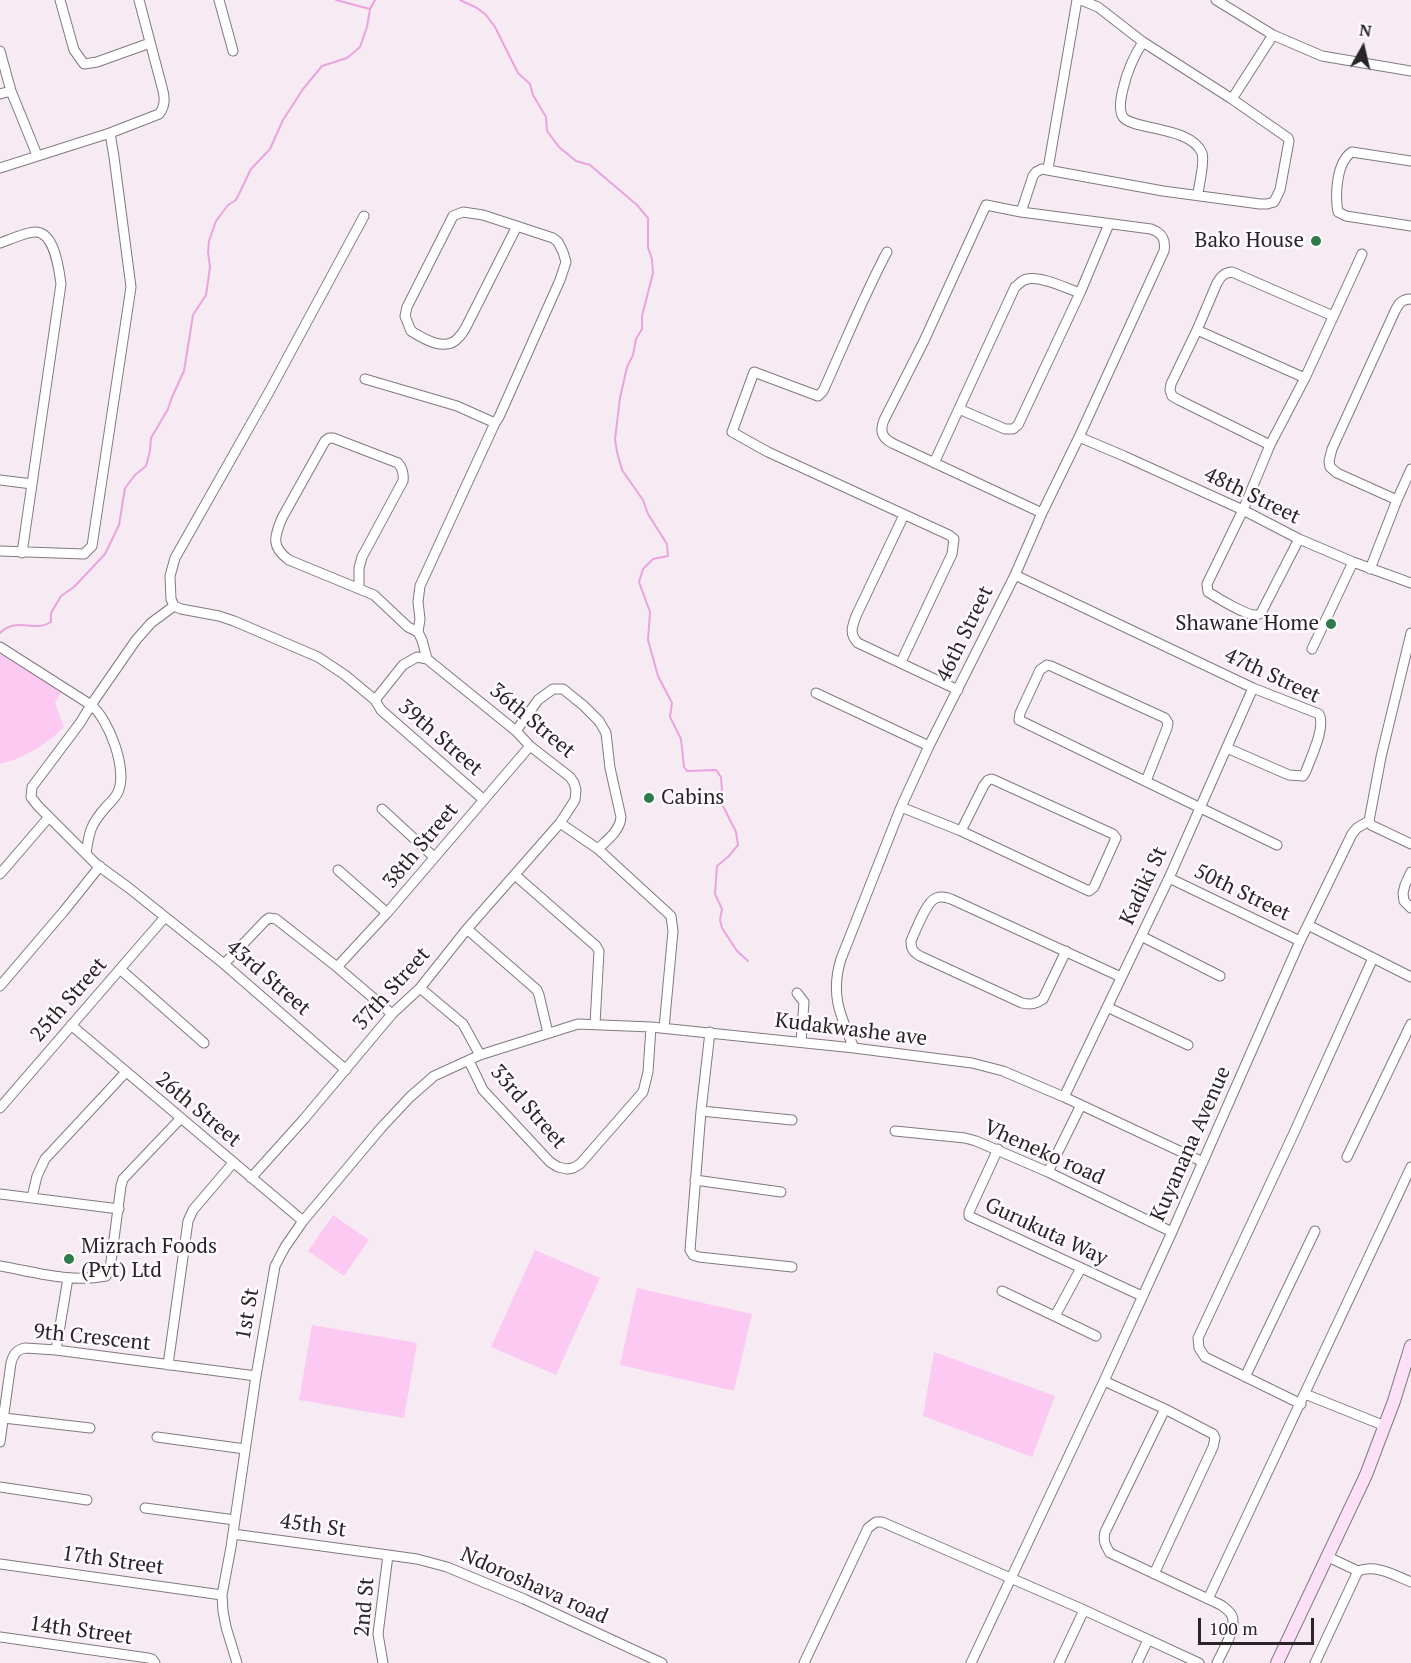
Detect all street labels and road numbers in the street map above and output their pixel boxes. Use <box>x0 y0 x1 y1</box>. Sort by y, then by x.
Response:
street label: 48th Street <box>1200 462 1304 530</box>
street label: 46th Street <box>931 582 999 686</box>
street label: 47th Street <box>1220 643 1324 709</box>
street label: 36th Street <box>484 678 580 764</box>
street label: 39th Street <box>393 694 487 782</box>
street label: 38th Street <box>378 798 464 894</box>
street label: Kadiki St <box>1115 843 1173 929</box>
street label: 50th Street <box>1190 859 1294 927</box>
street label: 43rd Street <box>221 935 315 1021</box>
street label: 37th Street <box>348 942 436 1036</box>
street label: 25th Street <box>25 953 113 1047</box>
street label: Kudakwashe ave <box>773 1008 929 1052</box>
street label: 33rd Street <box>485 1060 571 1154</box>
street label: Kuyanana Avenue <box>1146 1063 1236 1225</box>
street label: 26th Street <box>150 1067 246 1153</box>
street label: Vheneko road <box>980 1115 1108 1191</box>
street label: Gurukuta Way <box>981 1193 1111 1271</box>
street label: 1st St <box>231 1286 265 1342</box>
street label: 9th Crescent <box>32 1319 152 1357</box>
street label: 45th St <box>278 1509 348 1543</box>
street label: 17th Street <box>60 1541 166 1581</box>
street label: Ndoroshava road <box>456 1542 612 1630</box>
street label: 2nd St <box>350 1576 380 1638</box>
street label: 14th Street <box>28 1611 134 1651</box>

